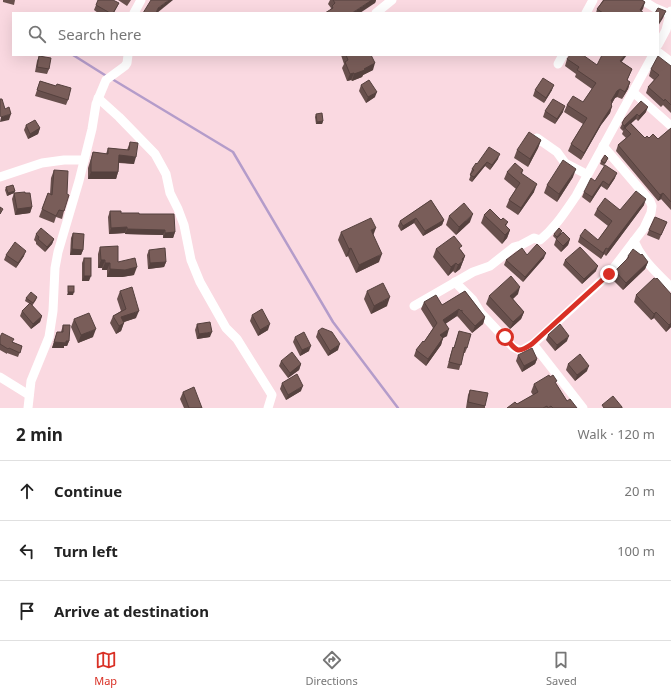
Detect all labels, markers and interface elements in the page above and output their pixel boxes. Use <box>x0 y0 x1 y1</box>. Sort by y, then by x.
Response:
search box <box>12 12 659 56</box>
icon: search <box>26 23 48 45</box>
text: Search here <box>58 24 141 44</box>
route end <box>600 265 618 283</box>
route start <box>496 328 514 346</box>
text: 2 min <box>16 423 63 446</box>
text: Walk · 120 m <box>577 425 655 443</box>
icon: ahead <box>16 480 38 502</box>
text: Continue <box>54 481 122 501</box>
text: 20 m <box>625 482 655 500</box>
icon: left <box>16 540 38 562</box>
text: Turn left <box>54 541 118 561</box>
text: 100 m <box>617 542 655 560</box>
icon: arrive <box>16 600 38 622</box>
text: Arrive at destination <box>54 601 209 621</box>
tab: Map <box>94 649 117 688</box>
tab: Directions <box>305 649 358 688</box>
tab: Saved <box>546 649 577 688</box>

